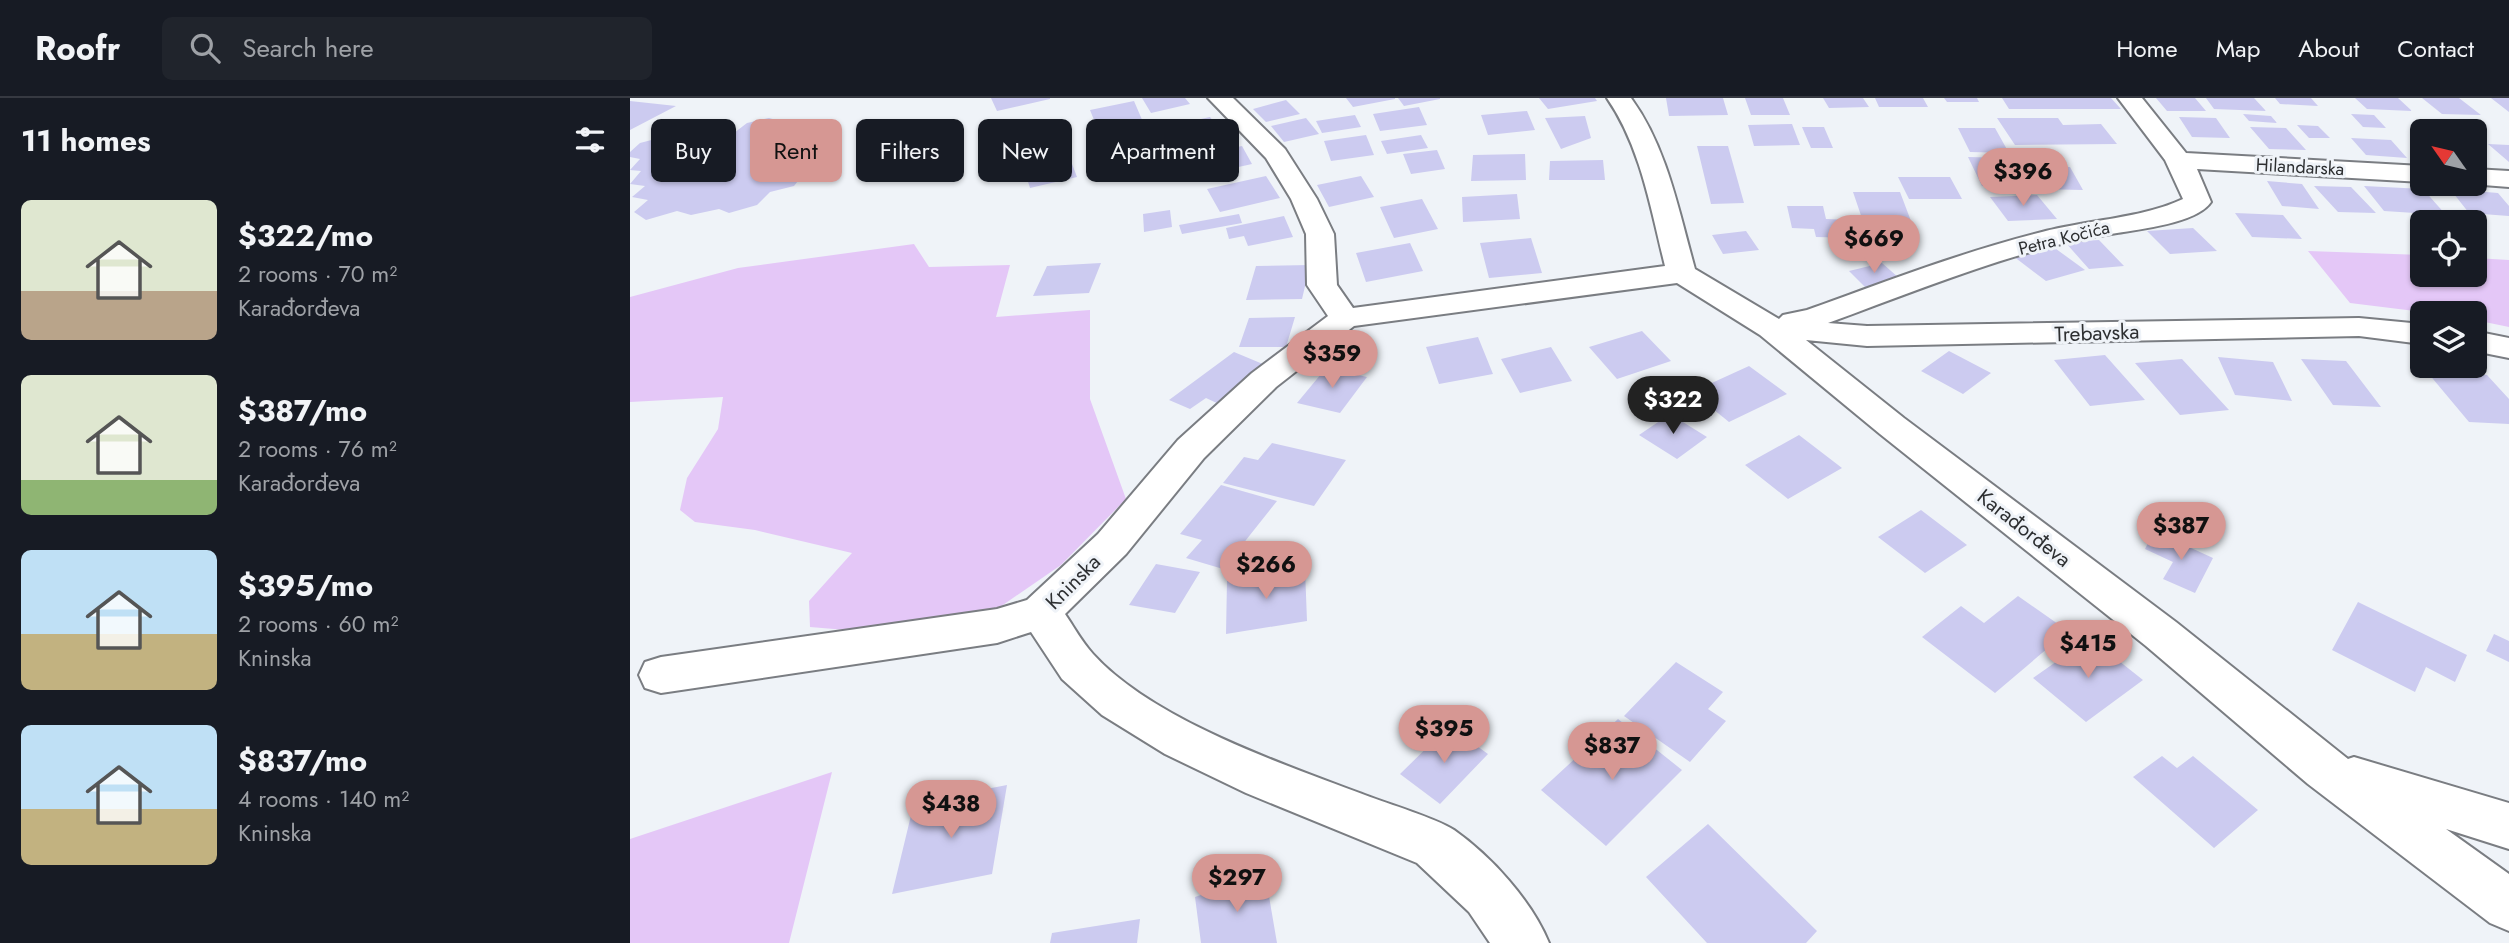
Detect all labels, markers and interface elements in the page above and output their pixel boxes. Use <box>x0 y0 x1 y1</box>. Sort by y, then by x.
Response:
search box <box>162 17 652 80</box>
text: Roofr <box>35 25 120 72</box>
icon: search <box>186 29 224 67</box>
text: Search here <box>242 29 374 67</box>
text: Home <box>2116 31 2178 66</box>
text: Map <box>2216 31 2260 66</box>
text: About <box>2298 31 2359 66</box>
text: Contact <box>2397 31 2474 66</box>
text: 11 homes <box>21 119 151 162</box>
chip: Buy <box>651 119 736 182</box>
chip: Rent <box>750 119 842 182</box>
chip: Filters <box>856 119 964 182</box>
chip: New <box>978 119 1072 182</box>
chip: Apartment <box>1086 119 1239 182</box>
north arrow <box>2410 119 2487 196</box>
map controls <box>2410 119 2487 378</box>
icon: filters <box>571 121 609 159</box>
pin: $396 <box>1982 148 2064 208</box>
street label: Hilandarska <box>2255 152 2345 182</box>
text: $396 <box>1993 154 2053 188</box>
button: locate <box>2410 210 2487 287</box>
text: $322/mo <box>238 214 373 257</box>
street label: Petra Kočića <box>2016 214 2112 262</box>
pin: $669 <box>1833 216 1915 275</box>
text: $669 <box>1844 221 1904 255</box>
icon: home <box>77 228 161 312</box>
text: 2 rooms · 70 m² <box>238 257 397 291</box>
text: Karađorđeva <box>238 291 360 325</box>
button: layers <box>2410 301 2487 378</box>
street label: Trebavska <box>2054 317 2140 349</box>
pin: $359 <box>1291 330 1373 390</box>
text: $359 <box>1303 336 1361 370</box>
pin: $322 <box>1632 376 1714 436</box>
text: $322 <box>1644 382 1702 416</box>
text: $387/mo <box>238 389 367 432</box>
icon: home <box>77 403 161 487</box>
text: 2 rooms · 76 m² <box>238 432 397 466</box>
text: Karađorđeva <box>238 466 360 500</box>
street label: Karađorđeva <box>1971 482 2077 574</box>
pin: $387 <box>2140 503 2222 562</box>
text: $387 <box>2153 508 2209 542</box>
pin: $266 <box>1225 542 1307 601</box>
text: $266 <box>1236 547 1296 581</box>
street label: Kninska <box>1039 548 1107 616</box>
text: $395/mo <box>238 564 373 607</box>
icon: home <box>77 578 161 662</box>
text: 2 rooms · 60 m² <box>238 607 398 641</box>
pin: $415 <box>2047 620 2129 680</box>
text: $415 <box>2060 626 2116 660</box>
text: Kninska <box>238 641 312 675</box>
pin: $395 <box>1403 706 1485 765</box>
text: $395 <box>1415 711 1473 745</box>
pin: $837 <box>1571 722 1653 782</box>
text: $837 <box>1584 728 1640 762</box>
text: $837/mo <box>238 739 367 782</box>
icon: home <box>77 753 161 837</box>
pin: $438 <box>910 780 992 840</box>
text: 4 rooms · 140 m² <box>238 782 409 816</box>
text: $438 <box>921 786 981 820</box>
text: Kninska <box>238 816 312 850</box>
pin: $297 <box>1196 854 1278 914</box>
text: $297 <box>1208 860 1266 894</box>

